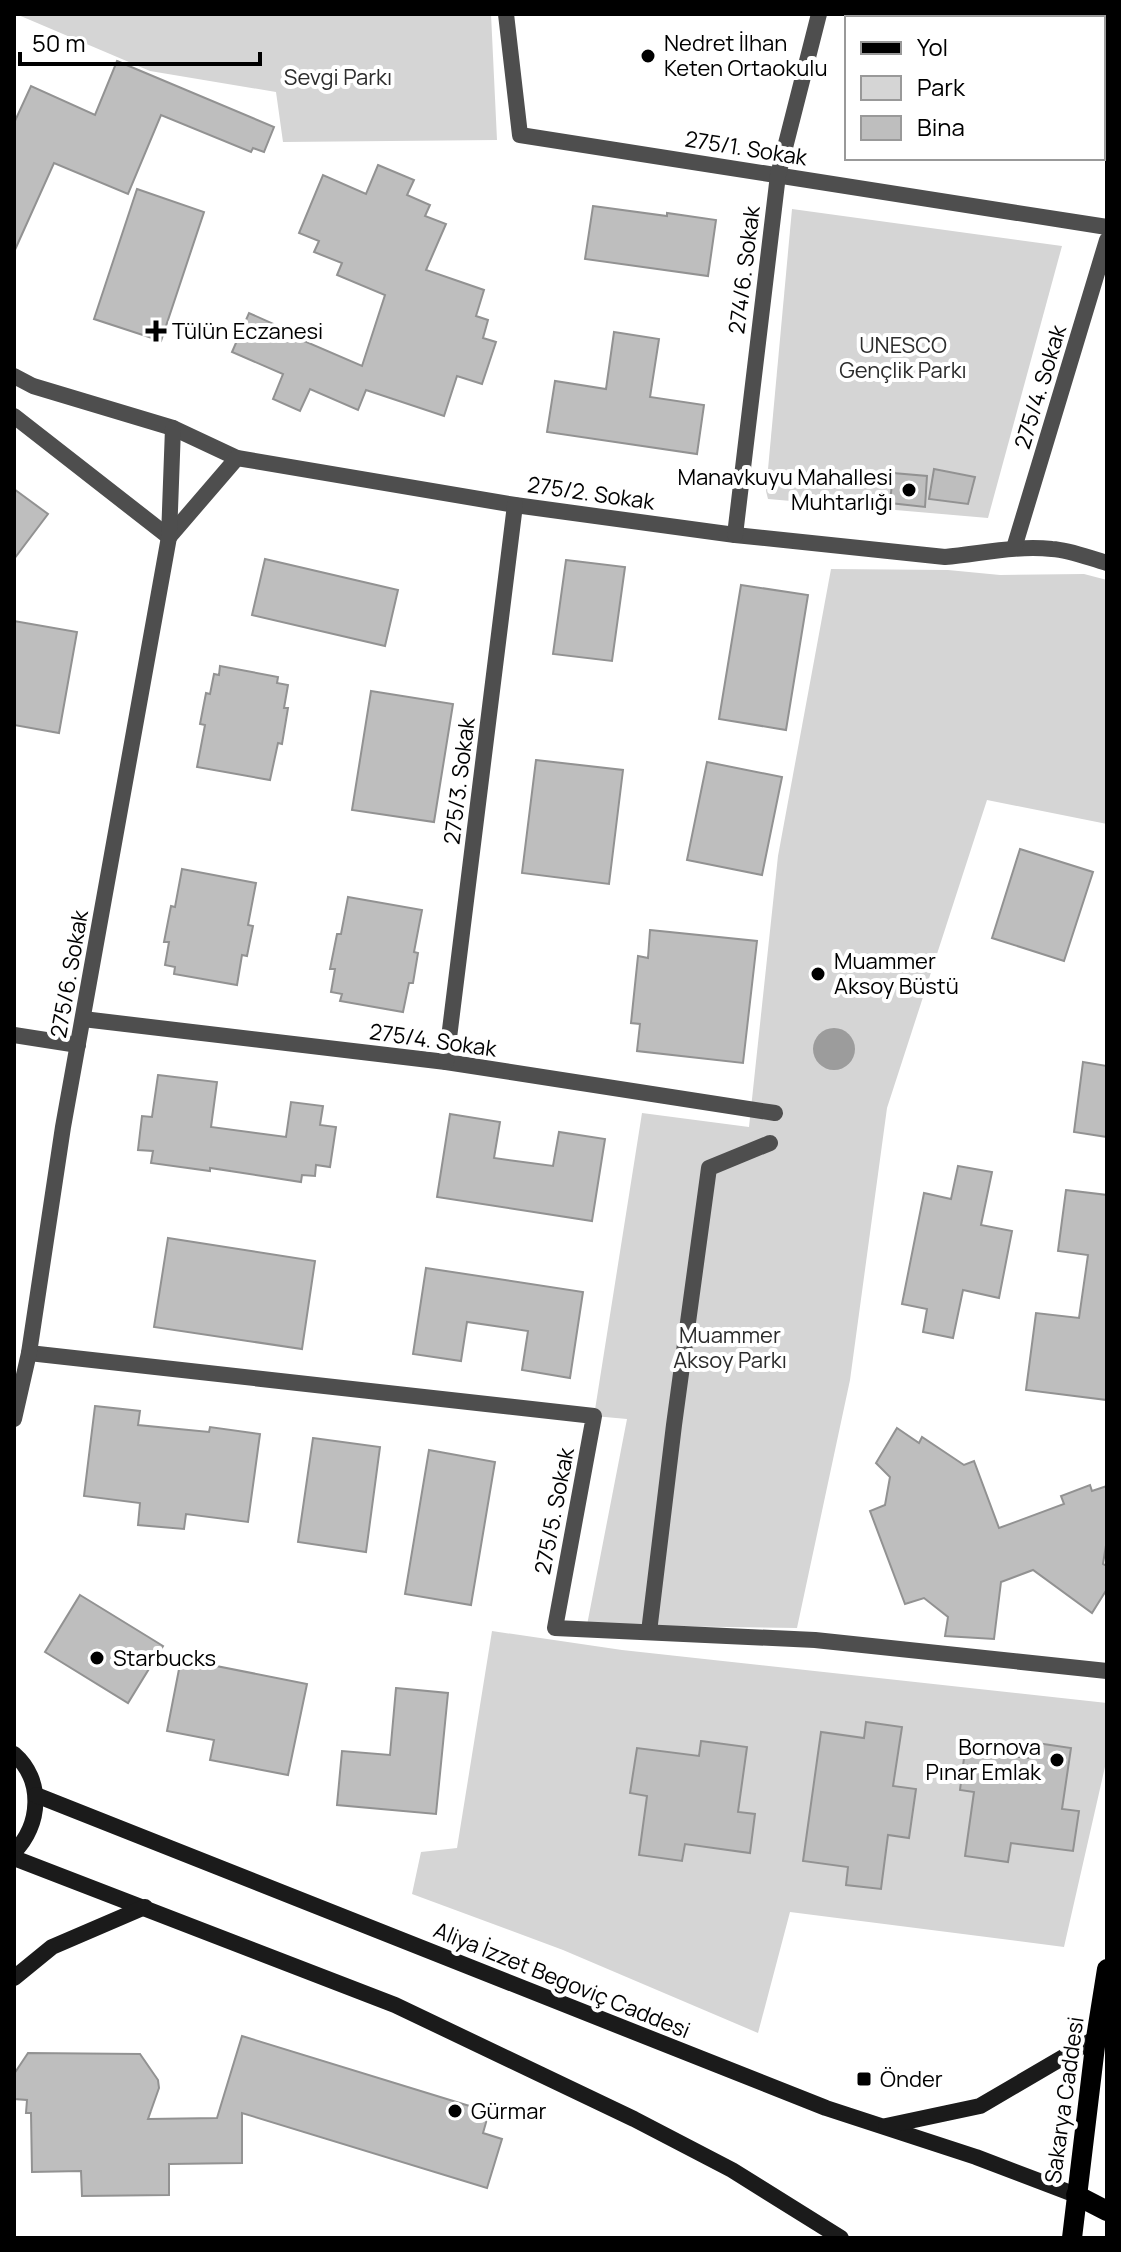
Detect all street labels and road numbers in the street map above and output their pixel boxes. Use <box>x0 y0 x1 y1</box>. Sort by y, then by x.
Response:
street label: 275/1. Sokak <box>683 124 810 173</box>
street label: 274/6. Sokak <box>721 203 767 336</box>
street label: 275/4. Sokak <box>1007 320 1073 453</box>
street label: 275/2. Sokak <box>526 469 658 517</box>
street label: 275/3. Sokak <box>436 715 482 846</box>
street label: 275/6. Sokak <box>43 907 95 1040</box>
street label: 275/4. Sokak <box>368 1016 500 1064</box>
street label: 275/5. Sokak <box>527 1444 581 1577</box>
street label: Aliya İzzet Begoviç Caddesi <box>429 1915 695 2045</box>
street label: Sakarya Caddesi <box>1037 2015 1091 2185</box>

